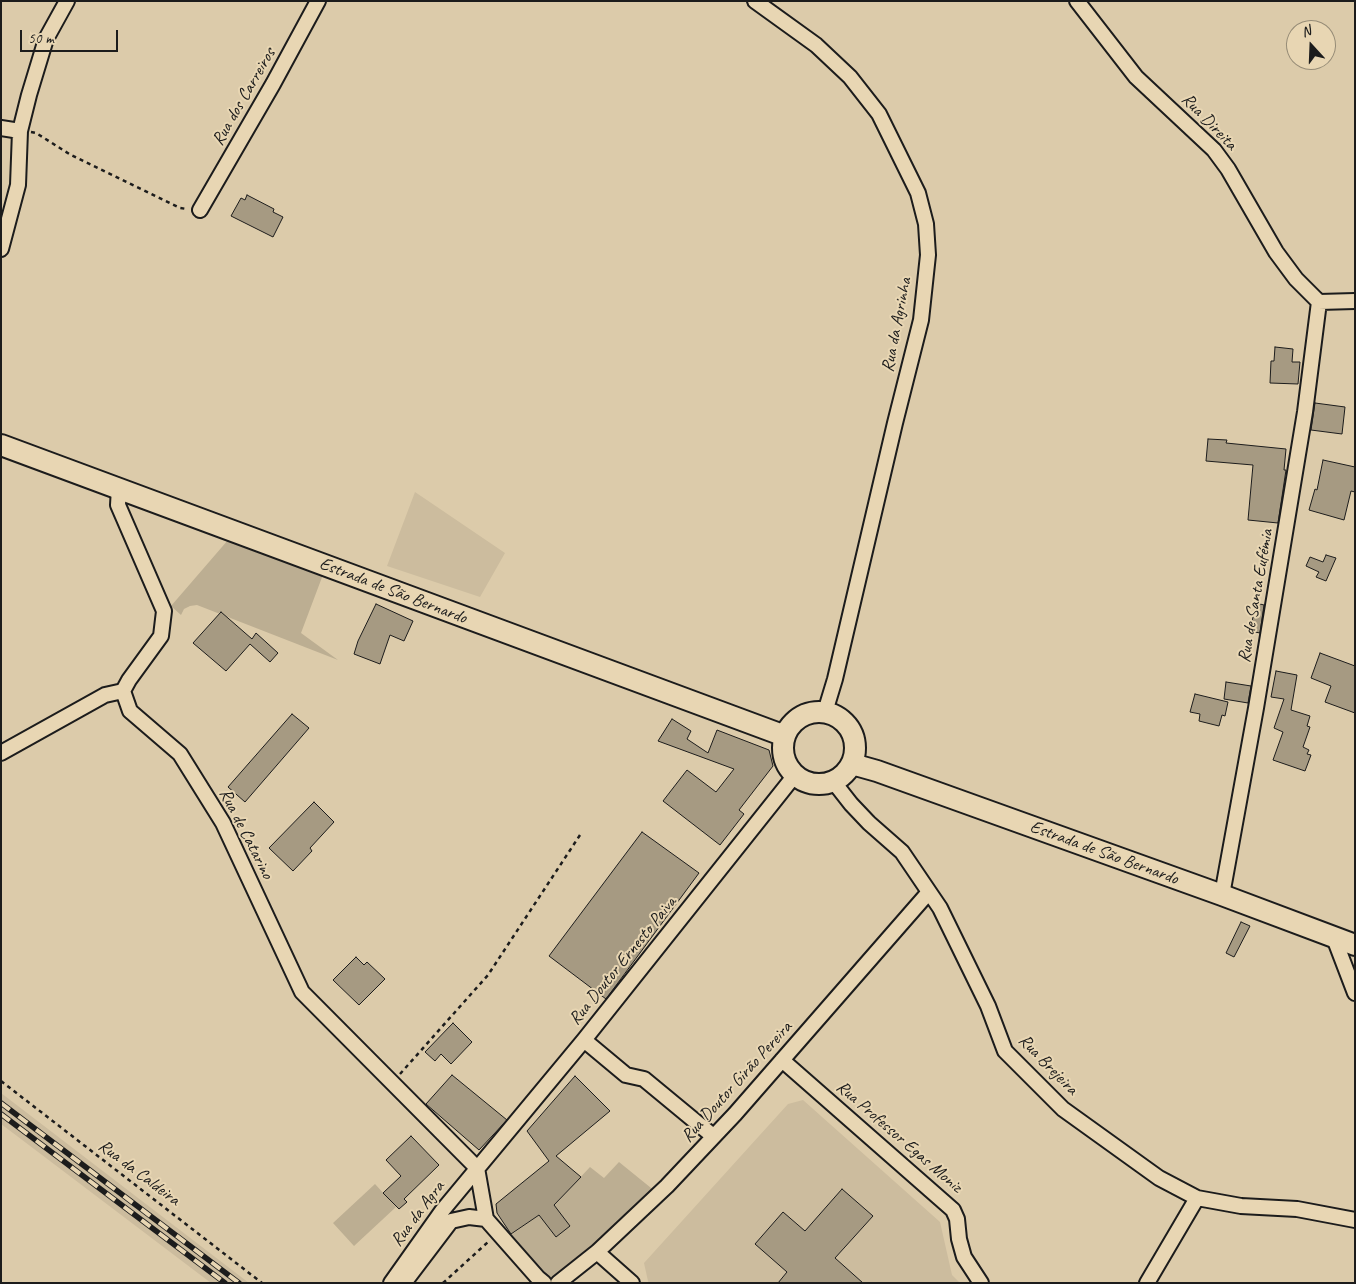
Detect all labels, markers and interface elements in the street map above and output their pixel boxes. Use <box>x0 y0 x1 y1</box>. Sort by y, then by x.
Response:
scale bar <box>22 20 120 52</box>
north arrow <box>1286 20 1336 70</box>
text: N <box>1299 22 1313 41</box>
text: 50 m <box>28 29 54 48</box>
street label: Rua dos Carreiros <box>207 44 281 150</box>
street label: Rua Direita <box>1177 89 1241 155</box>
street label: Rua da Agrinha <box>877 276 917 374</box>
street label: Rua de Santa Eufémia <box>1234 528 1278 664</box>
street label: Estrada de São Bernardo <box>316 553 470 629</box>
street label: Rua de Catarino <box>214 785 278 883</box>
street label: Estrada de São Bernardo <box>1027 816 1181 890</box>
street label: Rua Doutor Ernesto Paiva <box>565 892 681 1030</box>
street label: Rua Doutor Girão Pereira <box>677 1017 797 1147</box>
street label: Rua Brejeira <box>1014 1030 1082 1100</box>
street label: Rua Professor Egas Moniz <box>832 1076 966 1198</box>
street label: Rua da Caldeira <box>94 1135 184 1211</box>
street label: Rua da Agra <box>386 1177 450 1251</box>

